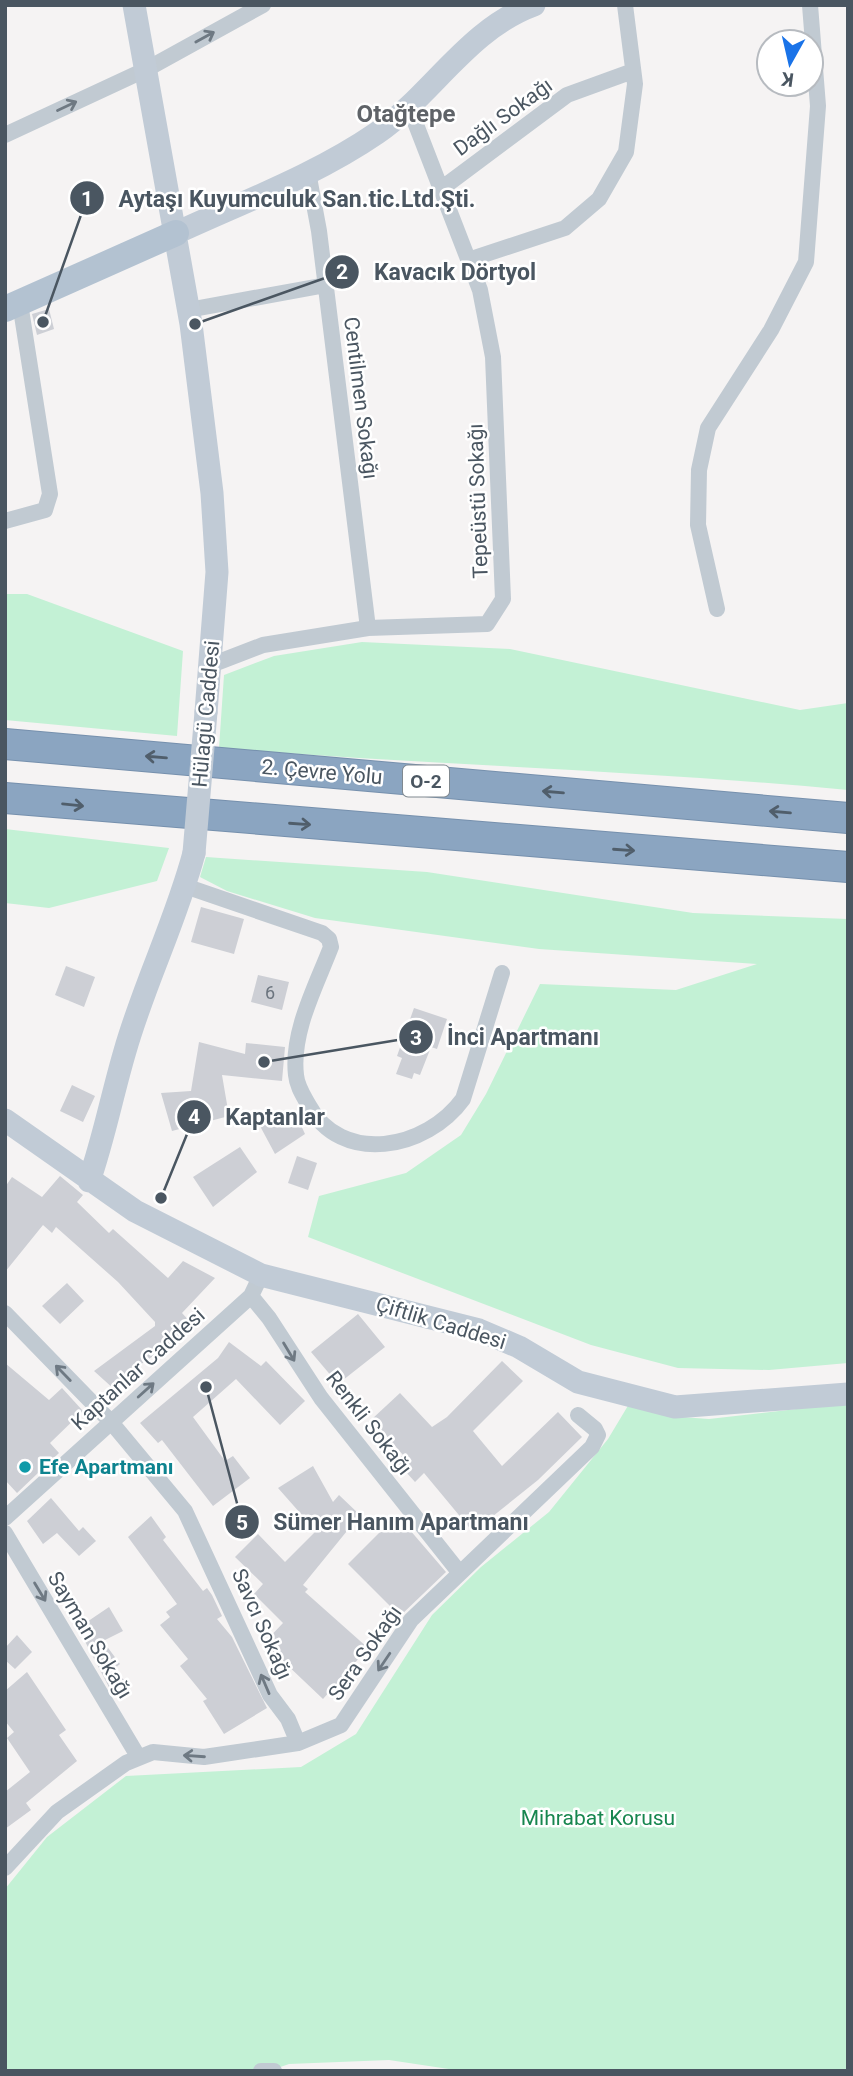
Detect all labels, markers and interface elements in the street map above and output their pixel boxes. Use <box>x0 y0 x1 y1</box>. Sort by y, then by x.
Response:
north arrow <box>755 28 825 98</box>
one-way arrow <box>194 30 215 43</box>
text: K <box>779 67 795 92</box>
street label: Dağlı Sokağı <box>449 73 557 161</box>
one-way arrow <box>56 99 77 112</box>
district label: Otağtepe <box>357 100 455 128</box>
callout: Aytaşı Kuyumculuk San.tic.Ltd.Şti. <box>69 176 489 220</box>
text: Aytaşı Kuyumculuk San.tic.Ltd.Şti. <box>119 186 475 213</box>
text: 1 <box>81 187 93 211</box>
callout: Kavacık Dörtyol <box>325 250 550 294</box>
text: Kavacık Dörtyol <box>374 259 536 286</box>
text: 2 <box>336 260 348 284</box>
street label: Centilmen Sokağı <box>339 315 383 481</box>
street label: Tepeüstü Sokağı <box>463 423 493 579</box>
street label: Hülagü Caddesi <box>188 639 224 789</box>
one-way arrow <box>145 750 167 763</box>
street label: 2. Çevre Yolu <box>261 755 383 789</box>
road number: O-2 <box>403 766 449 796</box>
one-way arrow <box>542 785 565 798</box>
one-way arrow <box>61 799 84 812</box>
one-way arrow <box>769 805 792 818</box>
one-way arrow <box>288 818 311 831</box>
one-way arrow <box>613 844 635 857</box>
house number: 6 <box>265 982 275 1003</box>
callout: İnci Apartmanı <box>398 1015 613 1059</box>
text: İnci Apartmanı <box>447 1023 599 1051</box>
text: 3 <box>410 1026 422 1050</box>
callout: Kaptanlar <box>176 1095 339 1139</box>
text: Kaptanlar <box>225 1104 325 1131</box>
text: 4 <box>188 1105 200 1129</box>
street label: Çiftlik Caddesi <box>373 1292 509 1354</box>
street label: Kaptanlar Caddesi <box>66 1303 210 1435</box>
one-way arrow <box>283 1341 297 1361</box>
one-way arrow <box>55 1365 72 1382</box>
street label: Renkli Sokağı <box>321 1366 417 1480</box>
one-way arrow <box>137 1382 155 1398</box>
place label: Efe Apartmanı <box>39 1455 174 1479</box>
marker: Efe Apartmanı <box>17 1459 33 1475</box>
callout: Sümer Hanım Apartmanı <box>225 1500 543 1544</box>
text: Sümer Hanım Apartmanı <box>273 1509 529 1536</box>
text: 5 <box>236 1511 248 1535</box>
street label: Savcı Sokağı <box>227 1565 297 1683</box>
street label: Sayman Sokağı <box>43 1567 137 1703</box>
one-way arrow <box>33 1581 47 1601</box>
street label: Sera Sokağı <box>323 1601 407 1705</box>
one-way arrow <box>377 1652 391 1671</box>
one-way arrow <box>258 1674 271 1695</box>
one-way arrow <box>184 1749 206 1762</box>
park label: Mihrabat Korusu <box>521 1806 675 1830</box>

